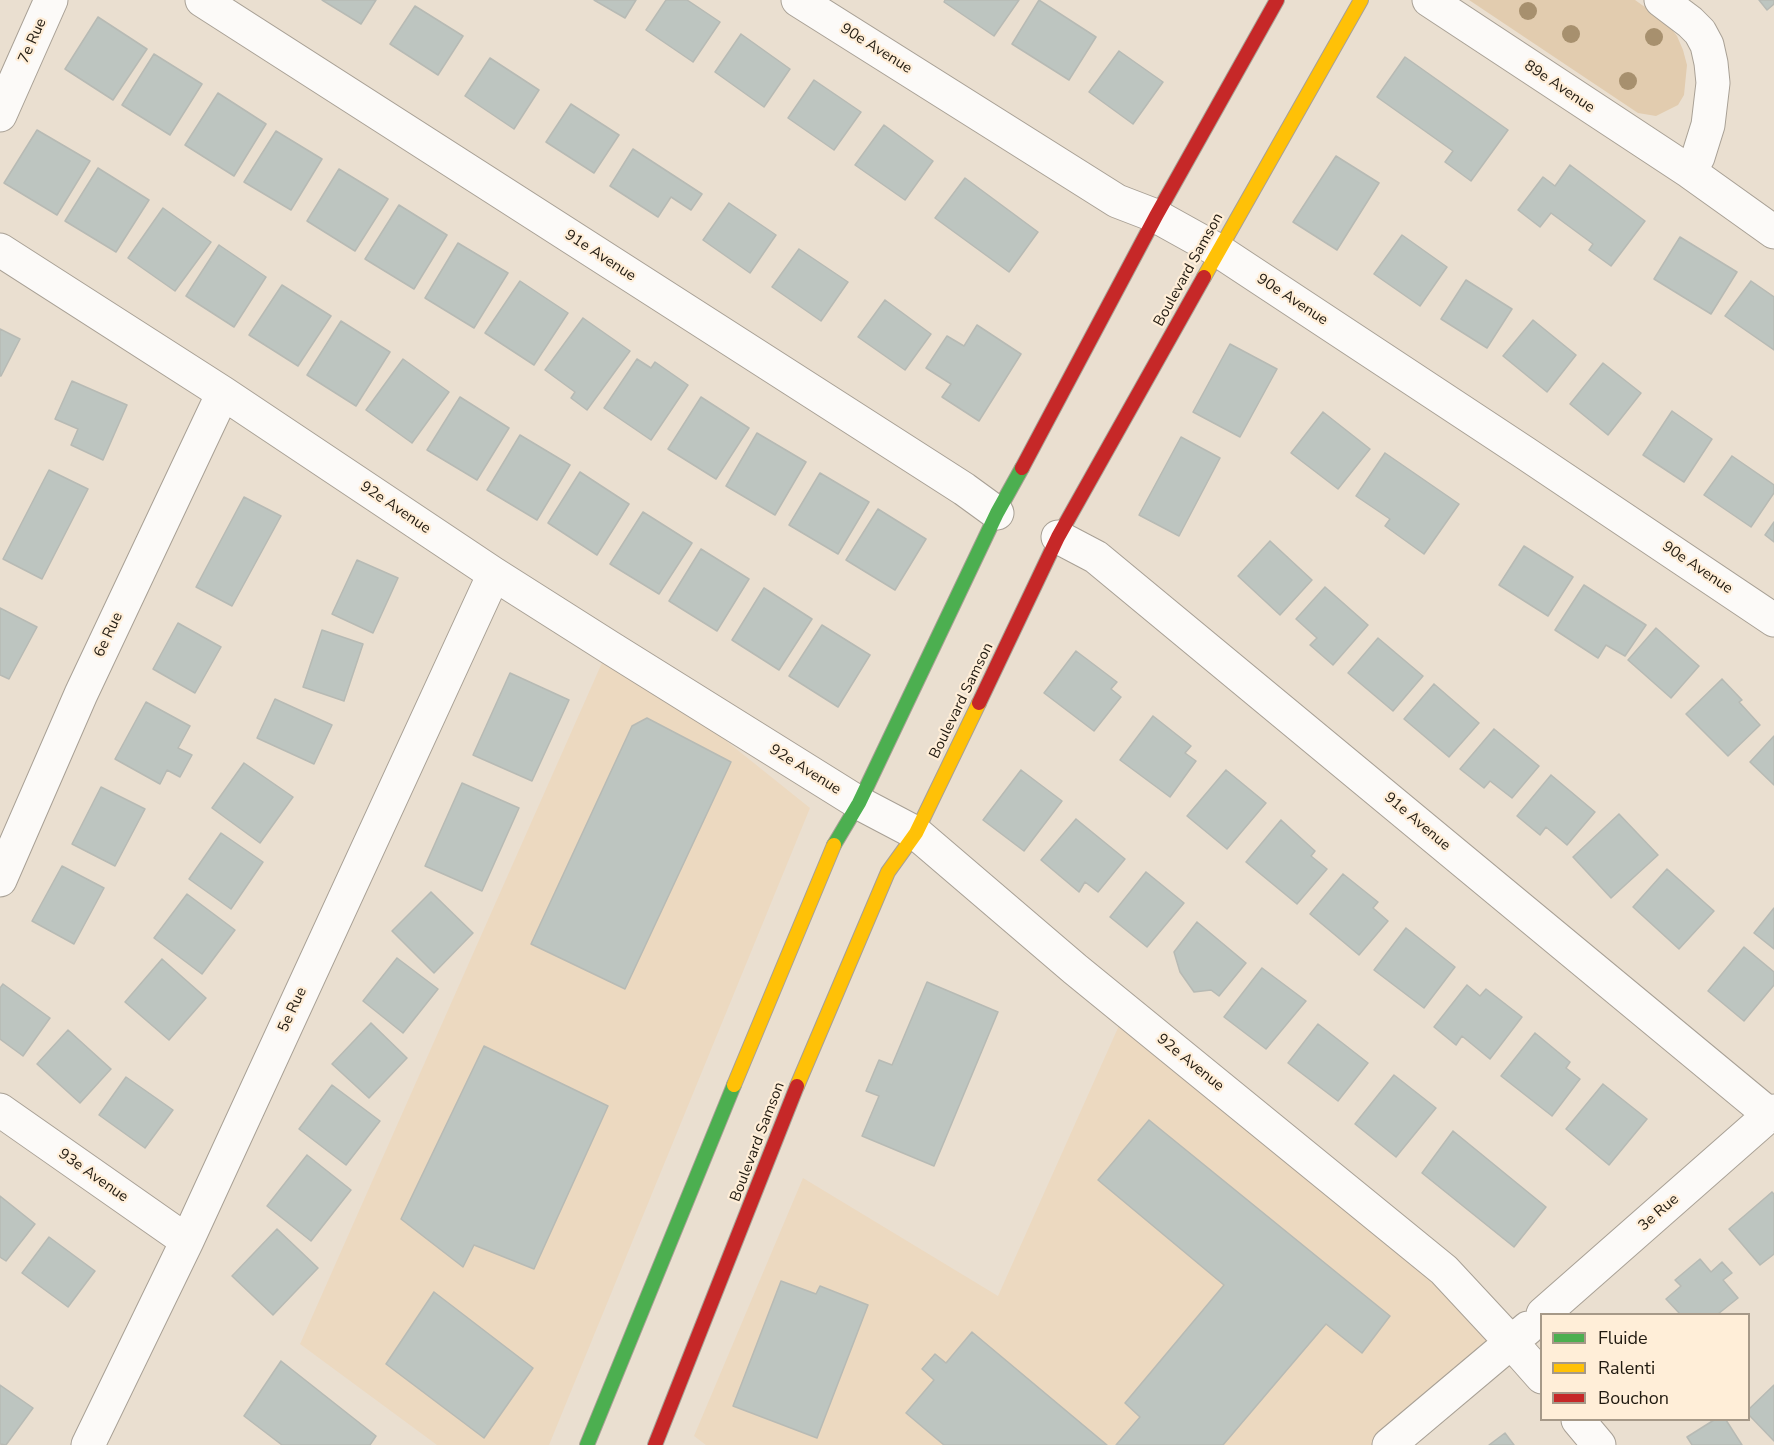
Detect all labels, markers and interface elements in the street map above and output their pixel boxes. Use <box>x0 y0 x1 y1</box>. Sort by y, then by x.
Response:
street label: 7e Rue <box>15 16 51 66</box>
street label: 90e Avenue <box>837 20 915 78</box>
street label: 89e Avenue <box>1520 57 1598 117</box>
street label: Boulevard Samson <box>1150 210 1228 330</box>
street label: 91e Avenue <box>561 226 639 286</box>
street label: 90e Avenue <box>1253 270 1331 330</box>
street label: 92e Avenue <box>356 478 434 538</box>
street label: 90e Avenue <box>1658 538 1736 598</box>
street label: 6e Rue <box>91 610 127 660</box>
street label: Boulevard Samson <box>926 640 998 762</box>
street label: 92e Avenue <box>766 741 844 799</box>
street label: 91e Avenue <box>1380 789 1454 855</box>
street label: 5e Rue <box>275 985 311 1035</box>
street label: 92e Avenue <box>1153 1031 1227 1095</box>
street label: Boulevard Samson <box>727 1080 789 1204</box>
street label: 93e Avenue <box>55 1145 131 1207</box>
street label: 3e Rue <box>1635 1191 1683 1235</box>
legend <box>1540 1313 1750 1421</box>
text: Fluide <box>1598 1326 1648 1350</box>
text: Ralenti <box>1598 1356 1655 1380</box>
text: Bouchon <box>1598 1386 1669 1410</box>

